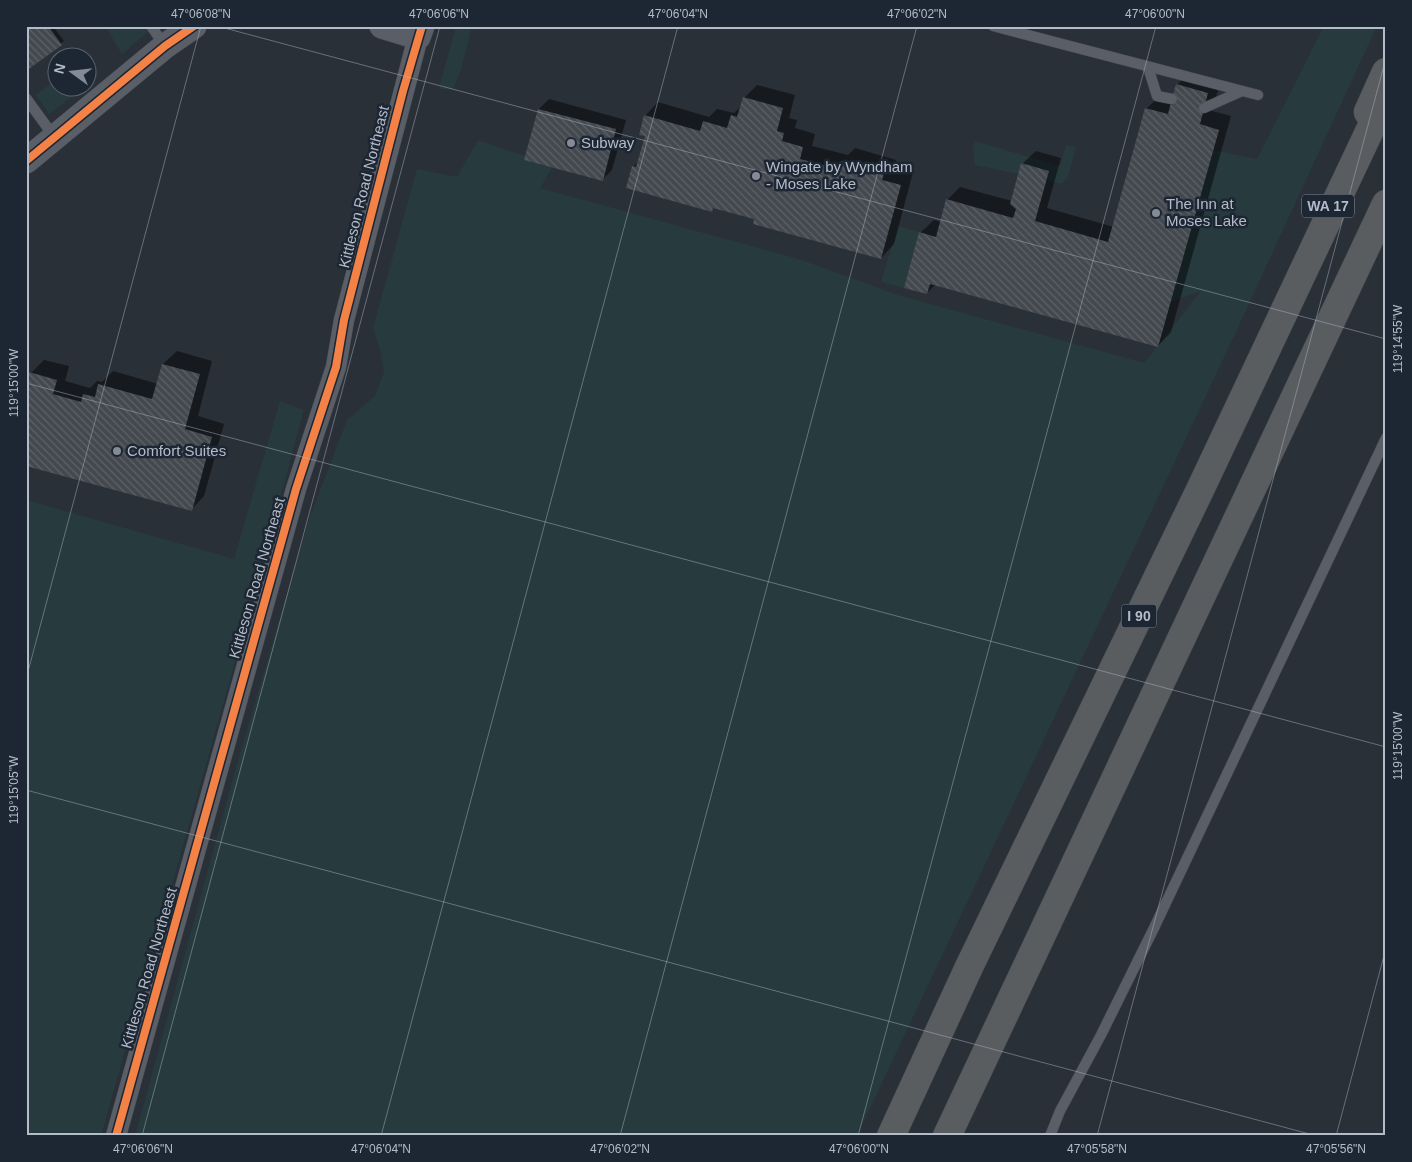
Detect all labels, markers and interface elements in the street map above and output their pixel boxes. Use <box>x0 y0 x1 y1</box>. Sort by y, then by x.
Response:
text: 47°06'08"N <box>171 7 231 21</box>
text: 47°06'06"N <box>409 7 469 21</box>
text: 47°06'04"N <box>648 7 708 21</box>
text: 47°06'02"N <box>887 7 947 21</box>
text: 47°06'00"N <box>1125 7 1185 21</box>
north arrow <box>48 48 98 98</box>
text: N <box>50 62 68 76</box>
street label: Kittleson Road Northeast <box>335 103 392 270</box>
place label: Subway <box>581 134 635 151</box>
marker: Subway <box>565 137 577 149</box>
place label: Wingate by Wyndham - Moses Lake <box>766 158 913 192</box>
marker: Wingate by Wyndham - Moses Lake <box>750 170 762 182</box>
place label: The Inn at Moses Lake <box>1166 195 1247 229</box>
road number: WA 17 <box>1302 195 1354 218</box>
marker: The Inn at Moses Lake <box>1150 207 1162 219</box>
text: 119°14'55"W <box>1391 304 1405 373</box>
text: 119°15'00"W <box>7 348 21 417</box>
place label: Comfort Suites <box>127 442 226 459</box>
marker: Comfort Suites <box>111 445 123 457</box>
street label: Kittleson Road Northeast <box>225 495 288 660</box>
road number: I 90 <box>1122 604 1156 628</box>
text: 119°15'00"W <box>1391 711 1405 780</box>
text: 119°15'05"W <box>7 755 21 824</box>
street label: Kittleson Road Northeast <box>117 885 180 1050</box>
text: 47°06'06"N <box>113 1142 173 1156</box>
text: 47°06'04"N <box>351 1142 411 1156</box>
text: 47°06'02"N <box>590 1142 650 1156</box>
text: 47°06'00"N <box>829 1142 889 1156</box>
text: 47°05'58"N <box>1067 1142 1127 1156</box>
text: 47°05'56"N <box>1306 1142 1366 1156</box>

